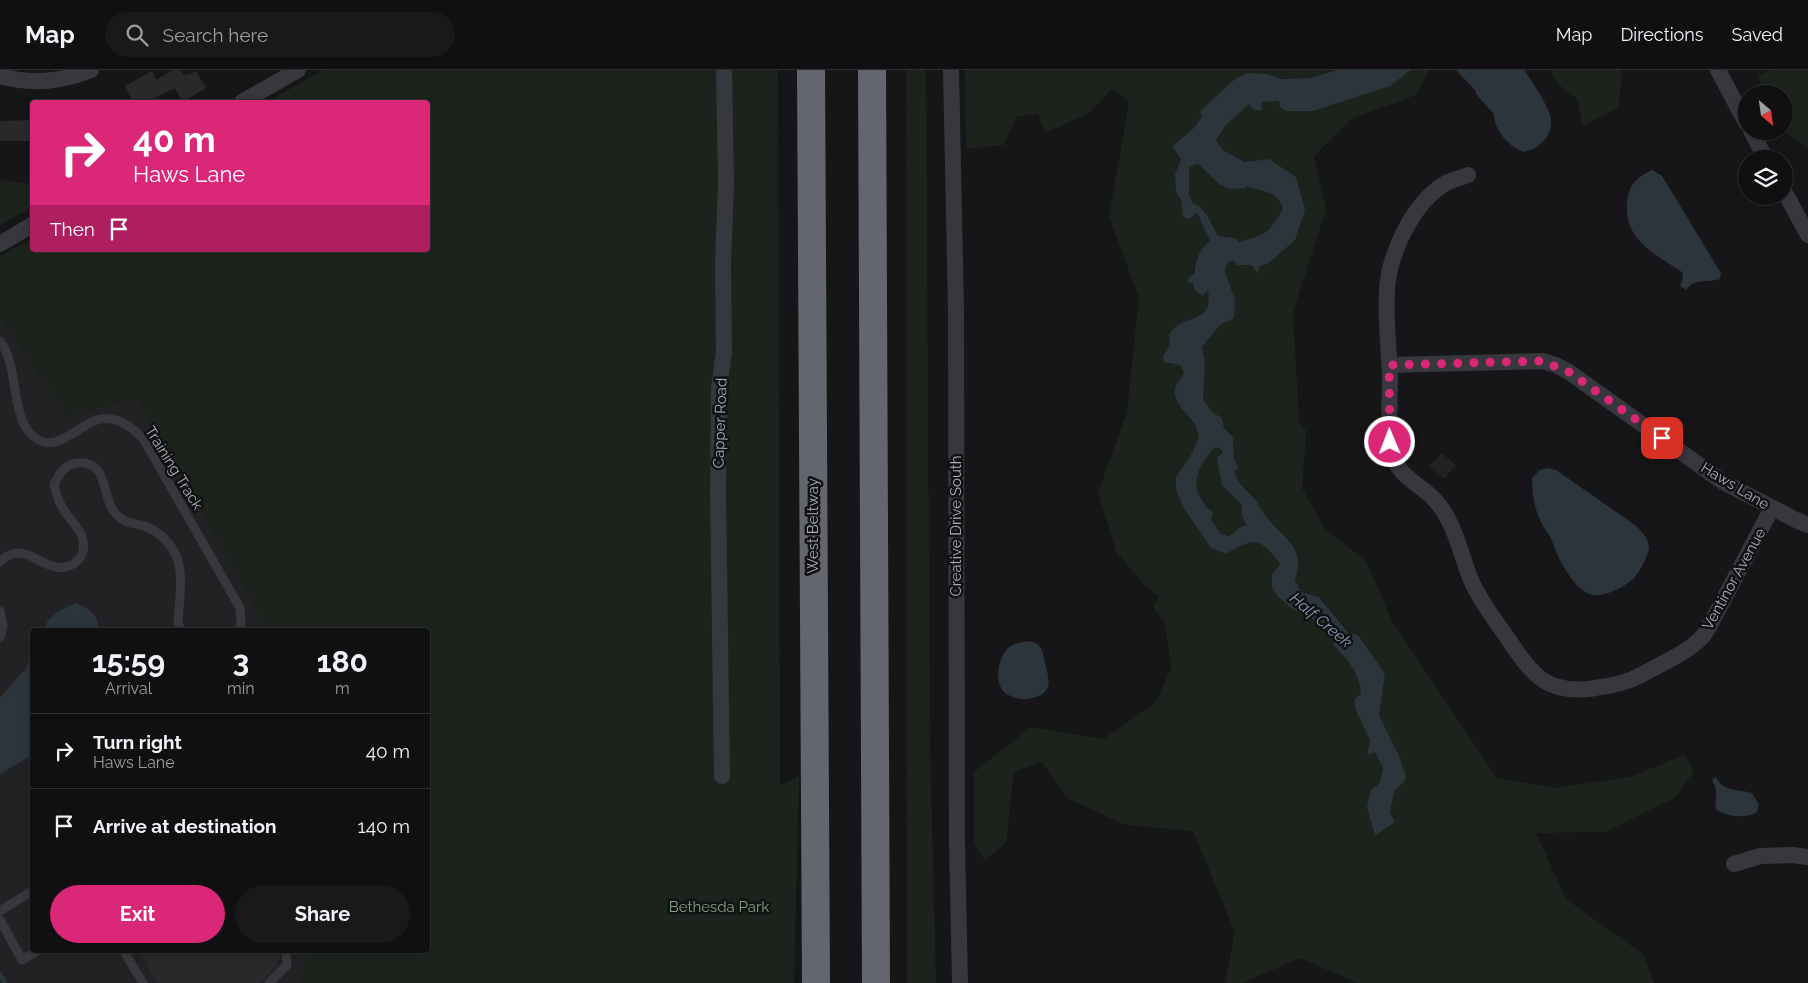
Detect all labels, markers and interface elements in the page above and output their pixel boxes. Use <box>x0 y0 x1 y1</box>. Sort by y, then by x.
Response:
search box <box>105 12 455 57</box>
text: Map <box>25 20 75 49</box>
icon: search <box>123 21 151 49</box>
text: Search here <box>163 24 268 46</box>
text: Map <box>1556 24 1592 45</box>
text: Directions <box>1620 24 1704 45</box>
text: Saved <box>1732 24 1783 45</box>
north arrow <box>1738 85 1792 140</box>
map controls <box>1738 85 1793 205</box>
text: 40 m <box>133 119 215 160</box>
icon: right <box>50 120 115 185</box>
button: layers <box>1738 150 1793 205</box>
text: Haws Lane <box>133 161 245 187</box>
icon: arrive <box>105 215 133 243</box>
text: Then <box>50 218 95 240</box>
street label: Capper Road <box>709 377 731 469</box>
position arrow <box>1363 415 1415 467</box>
pin <box>1641 417 1683 459</box>
street label: Training Track <box>141 423 207 513</box>
icon: arrive <box>1648 424 1676 452</box>
street label: Creative Drive South <box>947 455 965 597</box>
street label: Haws Lane <box>1698 459 1773 514</box>
street label: West Beltway <box>804 478 822 574</box>
street label: Ventinor Avenue <box>1699 525 1769 633</box>
water label: Half Creek <box>1286 589 1356 652</box>
text: 15:59 <box>92 644 165 679</box>
text: 3 <box>233 644 249 679</box>
text: 180 <box>317 644 368 679</box>
text: Arrival <box>105 679 152 698</box>
text: min <box>227 679 255 698</box>
text: m <box>335 679 350 698</box>
text: Turn right <box>93 731 182 753</box>
icon: right <box>50 737 78 765</box>
text: 40 m <box>366 740 410 762</box>
text: Haws Lane <box>93 753 175 772</box>
icon: arrive <box>50 812 78 840</box>
text: Arrive at destination <box>93 815 277 837</box>
text: 140 m <box>358 815 410 837</box>
button: Exit <box>50 885 225 943</box>
button: Share <box>235 885 410 943</box>
park label: Bethesda Park <box>669 898 769 916</box>

